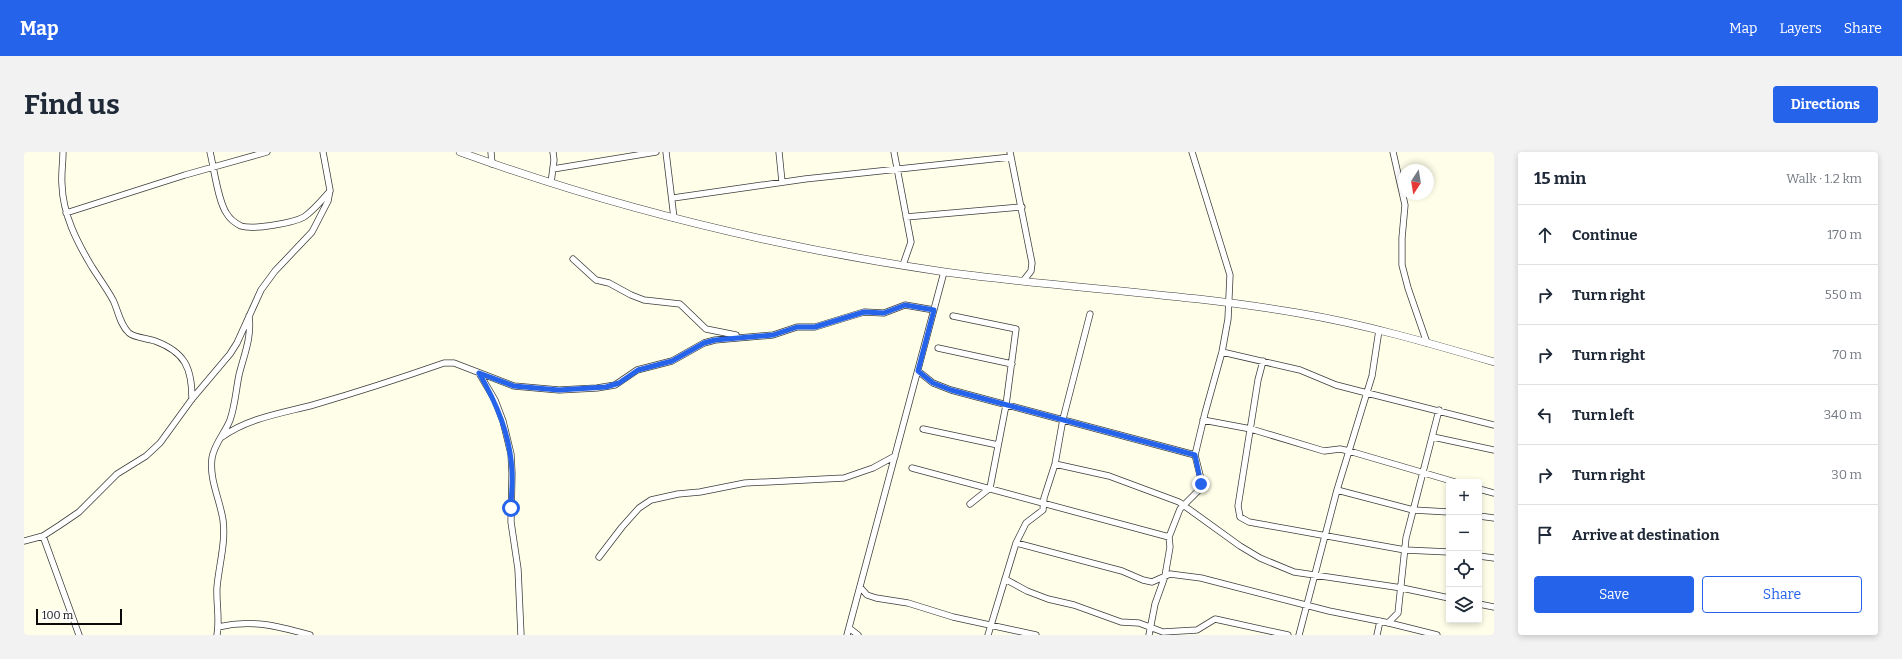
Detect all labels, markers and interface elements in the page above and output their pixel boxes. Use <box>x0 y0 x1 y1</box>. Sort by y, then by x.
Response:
text: Map <box>20 17 59 40</box>
text: Map <box>1729 20 1757 37</box>
text: Layers <box>1779 20 1822 37</box>
text: Share <box>1844 20 1882 37</box>
button: Directions <box>1773 86 1878 123</box>
text: Find us <box>24 88 120 121</box>
north arrow <box>1398 164 1434 200</box>
text: 15 min <box>1534 168 1586 189</box>
text: Walk · 1.2 km <box>1786 171 1862 186</box>
icon: ahead <box>1534 224 1556 246</box>
text: Continue <box>1572 226 1638 244</box>
text: 170 m <box>1827 227 1862 242</box>
icon: right <box>1534 284 1556 306</box>
text: Turn right <box>1572 286 1645 304</box>
text: 550 m <box>1825 287 1862 302</box>
icon: right <box>1534 344 1556 366</box>
text: Turn right <box>1572 346 1645 364</box>
text: 70 m <box>1832 347 1862 362</box>
icon: left <box>1534 404 1556 426</box>
text: Turn left <box>1572 406 1634 424</box>
text: 340 m <box>1824 407 1862 422</box>
icon: right <box>1534 464 1556 486</box>
text: Turn right <box>1572 466 1645 484</box>
text: 30 m <box>1831 467 1862 482</box>
route end <box>1192 475 1210 493</box>
map controls <box>1446 479 1482 623</box>
button: + <box>1446 479 1482 515</box>
route start <box>502 499 520 517</box>
button: − <box>1446 515 1482 551</box>
icon: arrive <box>1534 524 1556 546</box>
text: Arrive at destination <box>1572 526 1719 544</box>
button: locate <box>1446 551 1482 587</box>
button: Save <box>1534 576 1694 613</box>
button: Share <box>1702 576 1862 613</box>
button: layers <box>1446 587 1482 623</box>
scale bar <box>36 607 122 626</box>
text: 100 m <box>42 609 73 622</box>

